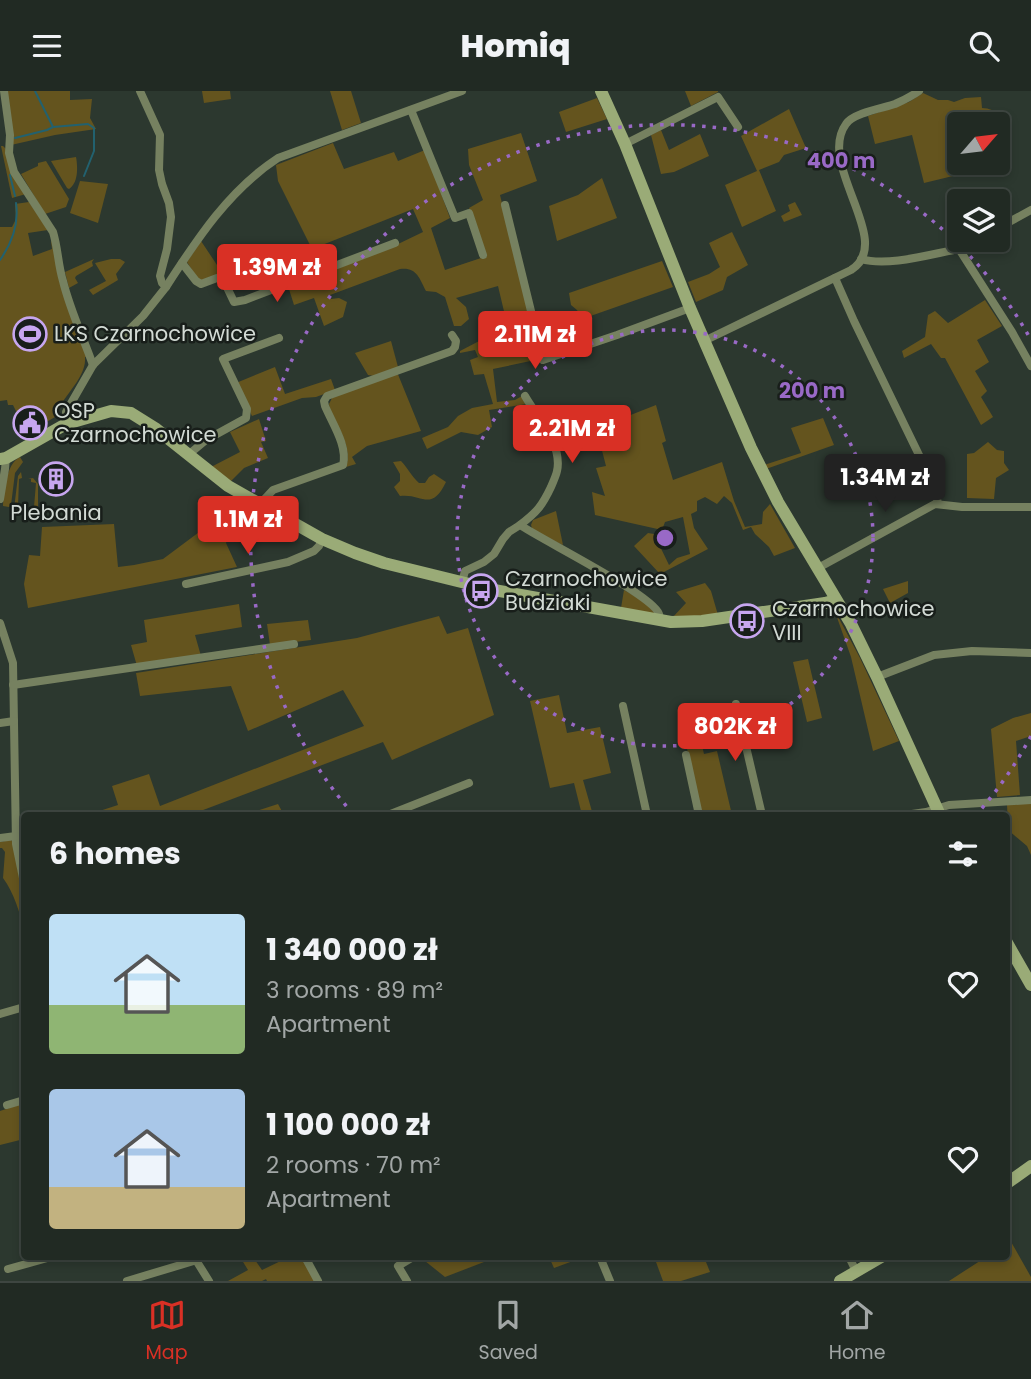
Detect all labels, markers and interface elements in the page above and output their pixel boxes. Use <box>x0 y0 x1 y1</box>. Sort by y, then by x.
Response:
text: Homiq <box>461 23 570 68</box>
icon: menu <box>28 27 66 65</box>
icon: search <box>965 27 1003 65</box>
north arrow <box>947 112 1010 175</box>
map controls <box>947 112 1010 252</box>
text: 400 m <box>807 146 875 175</box>
button: layers <box>947 189 1010 252</box>
pin: 1.39M zł <box>205 245 349 304</box>
text: 1.39M zł <box>233 251 321 283</box>
pin: 2.11M zł <box>463 311 607 371</box>
sports icon: LKS Czarnochowice <box>11 315 49 353</box>
text: 2.11M zł <box>494 318 576 350</box>
place label: LKS Czarnochowice <box>54 319 256 348</box>
text: 200 m <box>779 376 845 405</box>
place label: OSP Czarnochowice <box>54 396 216 449</box>
public building icon: OSP Czarnochowice <box>11 404 49 442</box>
pin: 2.21M zł <box>500 405 644 465</box>
text: 2.21M zł <box>529 412 615 444</box>
pin: 1.34M zł <box>813 455 957 514</box>
building icon: Plebania <box>37 460 75 498</box>
text: 1.34M zł <box>840 461 930 493</box>
pin: 1.1M zł <box>183 497 313 556</box>
place label: Plebania <box>10 498 102 527</box>
text: 1.1M zł <box>214 503 282 535</box>
centre of rings <box>653 526 677 550</box>
place label: Czarnochowice Budziaki <box>505 564 667 617</box>
bus stop icon: Czarnochowice Budziaki <box>462 572 500 610</box>
place label: Czarnochowice VIII <box>772 594 934 647</box>
bus stop icon: Czarnochowice VIII <box>728 602 766 640</box>
pin: 802K zł <box>670 703 800 763</box>
text: 802K zł <box>694 710 776 742</box>
text: 6 homes <box>49 832 181 875</box>
icon: filters <box>944 835 982 873</box>
text: 1 340 000 zł <box>266 928 438 971</box>
icon: home <box>105 942 189 1026</box>
icon: heart <box>944 965 982 1003</box>
text: 3 rooms · 89 m² <box>266 974 443 1006</box>
text: Apartment <box>266 1008 391 1040</box>
text: 1 100 000 zł <box>266 1103 430 1146</box>
icon: home <box>105 1117 189 1201</box>
icon: heart <box>944 1140 982 1178</box>
text: 2 rooms · 70 m² <box>266 1149 441 1181</box>
text: Apartment <box>266 1183 391 1215</box>
tab: Map <box>145 1296 188 1367</box>
tab: Saved <box>479 1296 538 1367</box>
tab: Home <box>829 1296 885 1367</box>

